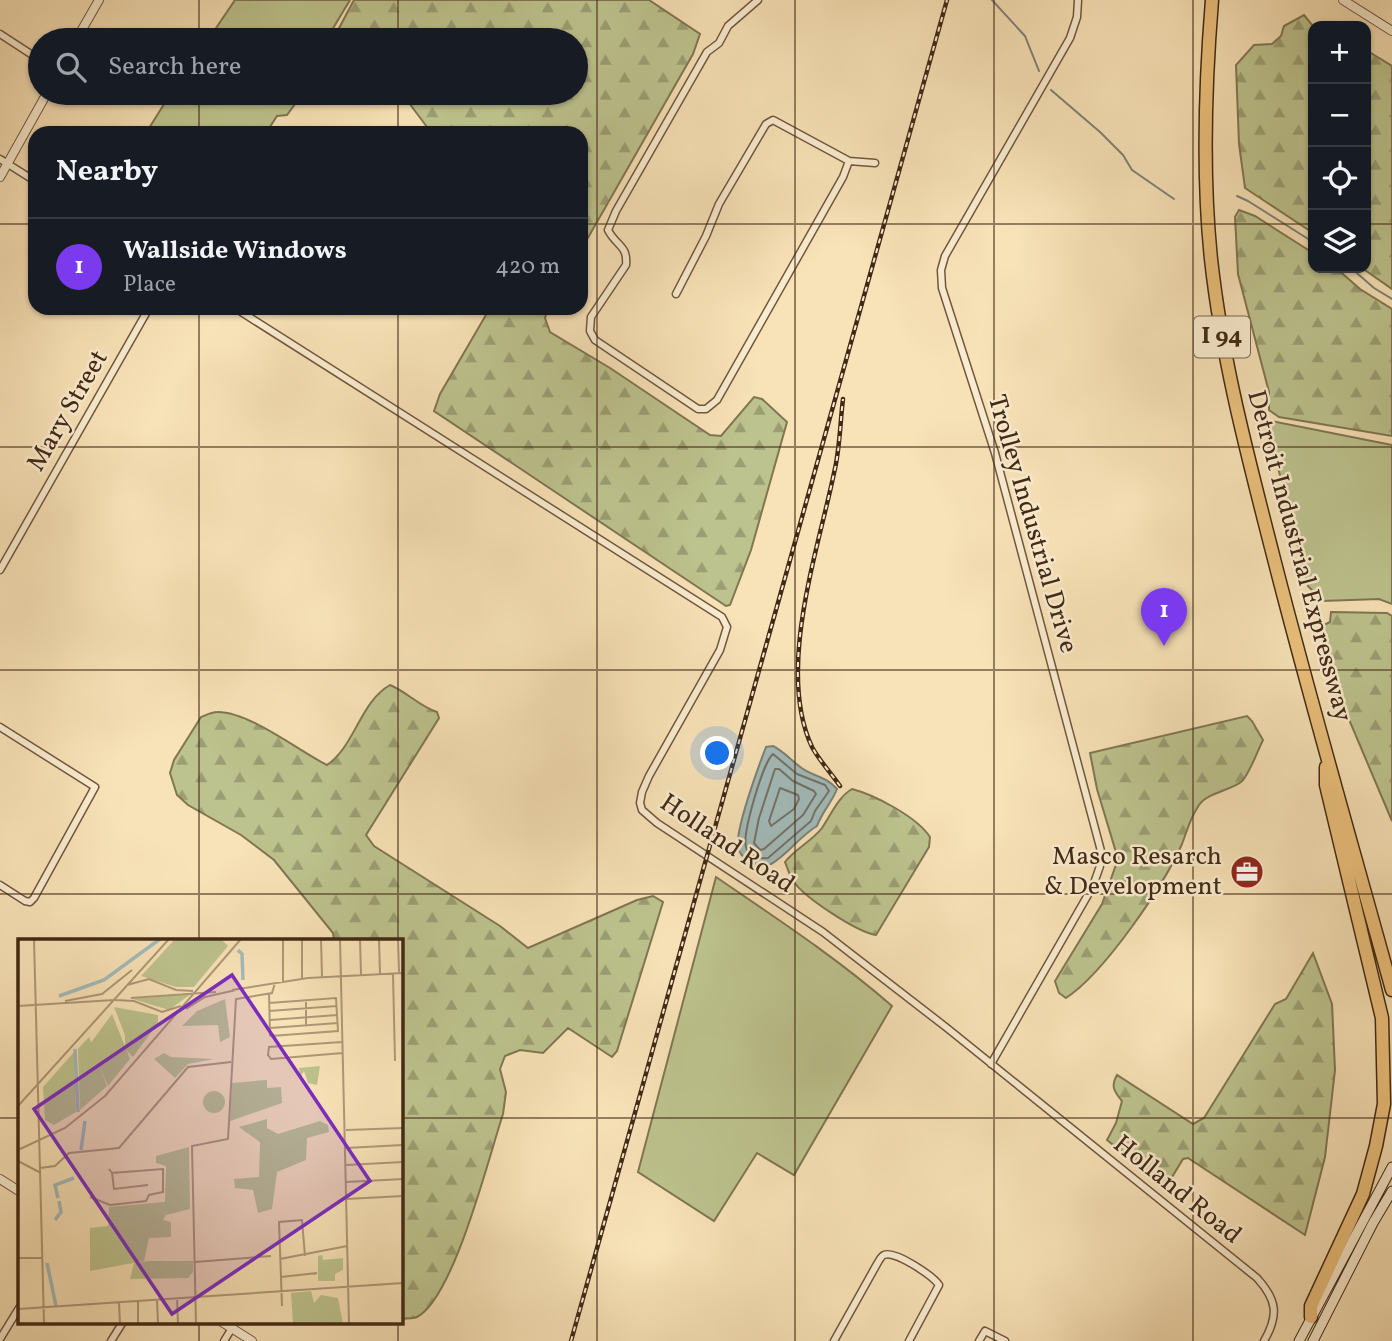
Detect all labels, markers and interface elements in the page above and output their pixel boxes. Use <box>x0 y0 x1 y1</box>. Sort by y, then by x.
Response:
map controls <box>1308 21 1371 273</box>
button: + <box>1308 21 1371 84</box>
search box <box>28 28 588 105</box>
icon: search <box>52 48 90 86</box>
text: Search here <box>108 49 241 85</box>
button: − <box>1308 84 1371 147</box>
button: locate <box>1308 147 1371 210</box>
text: Nearby <box>56 151 158 193</box>
button: layers <box>1308 210 1371 273</box>
text: Wallside Windows <box>123 233 347 269</box>
text: 1 <box>74 251 84 283</box>
text: 420 m <box>495 251 560 283</box>
text: Place <box>123 269 176 301</box>
road number: I 94 <box>1194 316 1250 358</box>
street label: Mary Street <box>19 344 117 478</box>
street label: Detroit Industrial Expressway <box>1237 386 1361 726</box>
street label: Trolley Industrial Drive <box>978 391 1086 657</box>
pin: 1 <box>1141 588 1187 646</box>
your location <box>700 736 734 770</box>
street label: Holland Road <box>652 786 802 902</box>
place label: Masco Resarch & Development <box>1044 839 1222 905</box>
office icon: Masco Resarch & Development <box>1228 853 1266 891</box>
inset map <box>18 939 402 1324</box>
street label: Holland Road <box>1105 1127 1249 1253</box>

